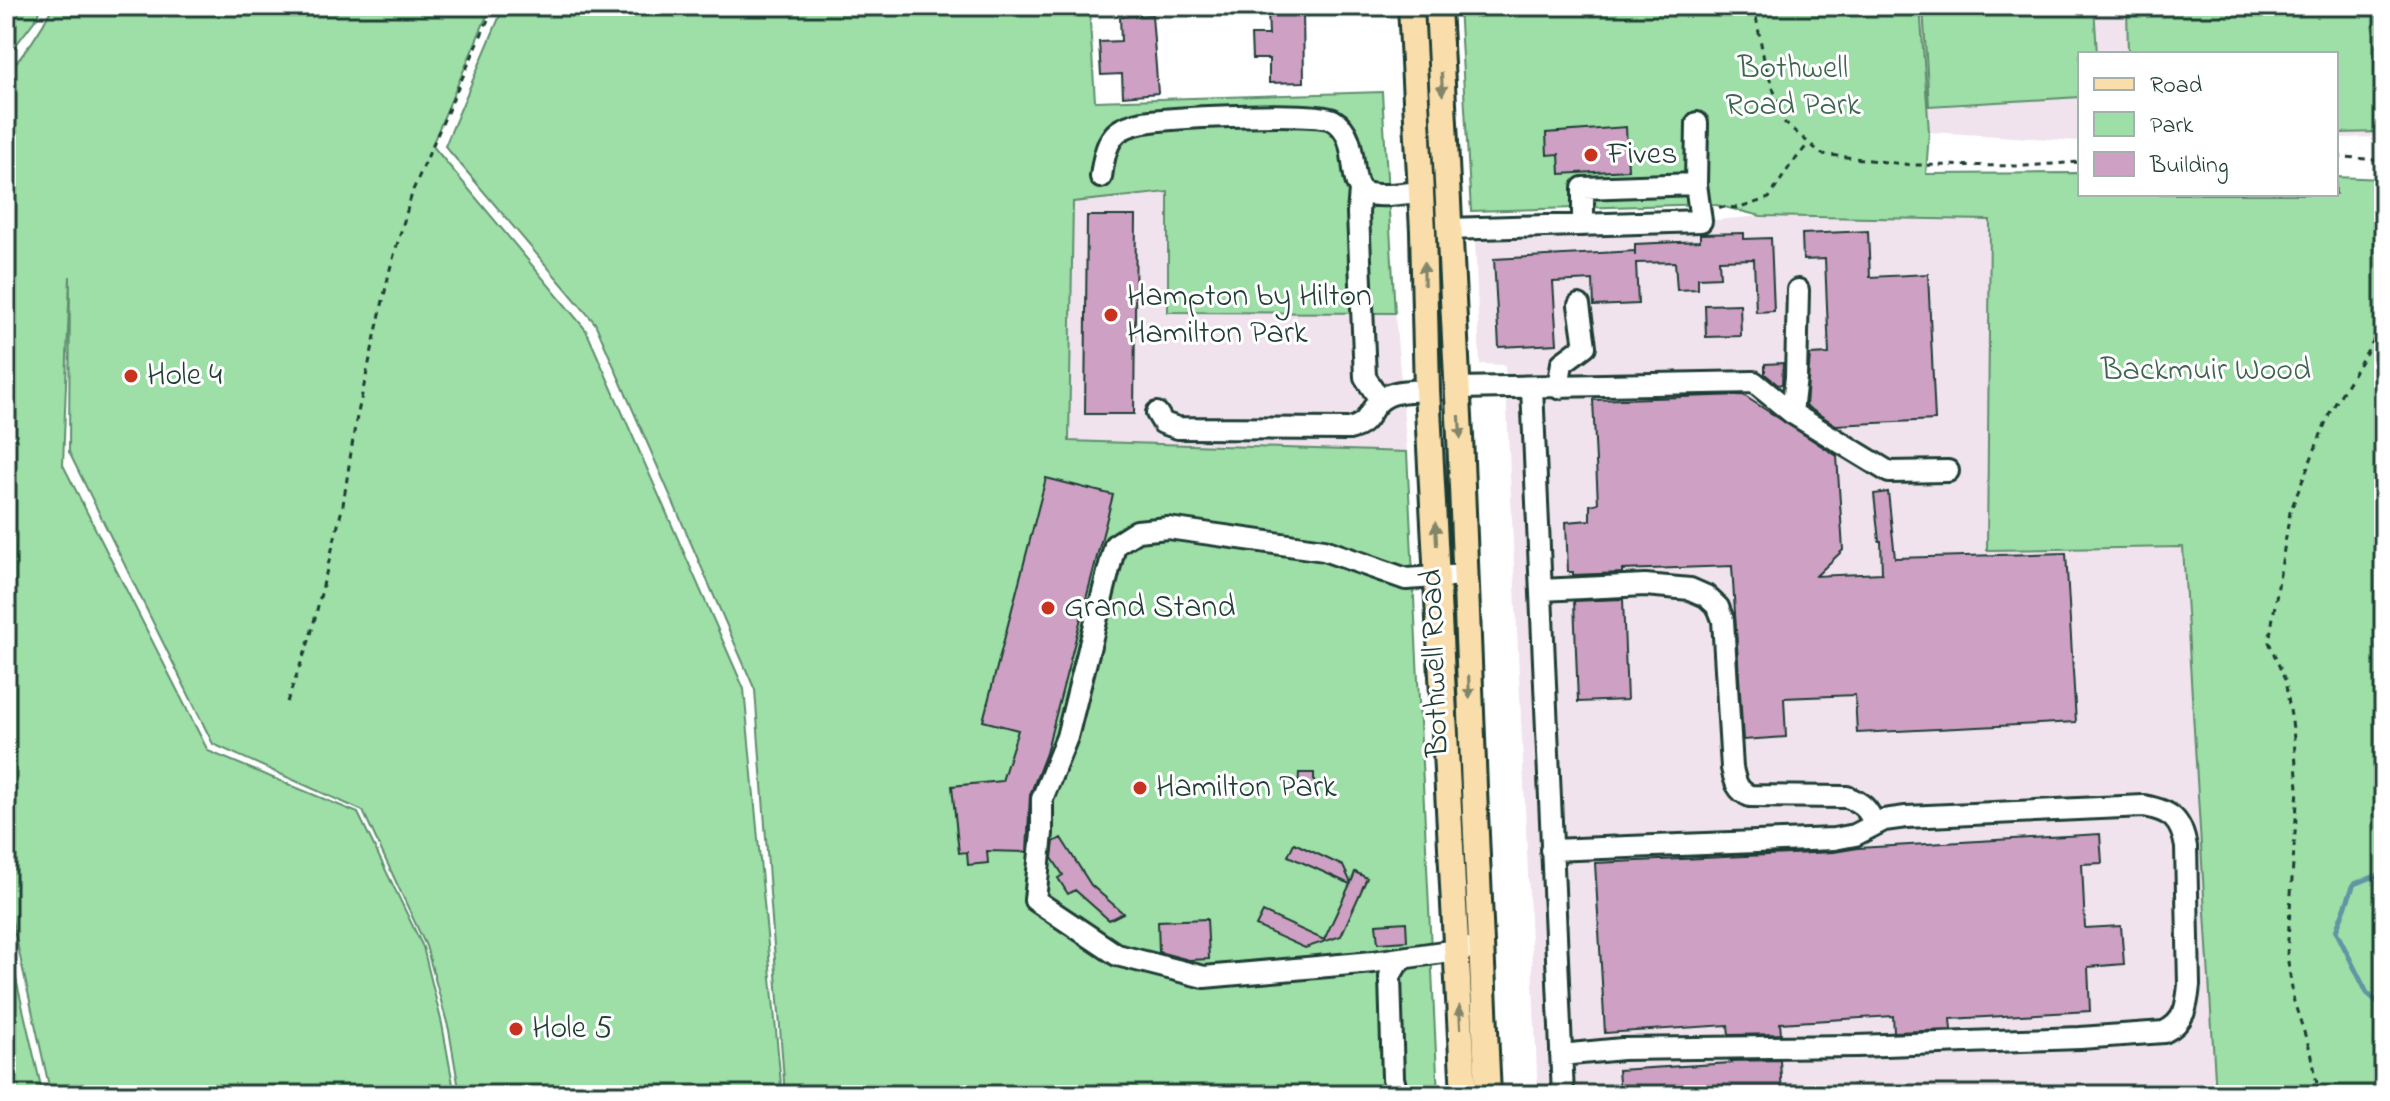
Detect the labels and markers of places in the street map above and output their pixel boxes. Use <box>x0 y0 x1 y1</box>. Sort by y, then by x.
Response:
place label: Fives <box>1606 132 1677 179</box>
marker: Fives <box>1582 146 1600 164</box>
place label: Hampton by Hilton Hamilton Park <box>1127 274 1372 358</box>
marker: Hampton by Hilton Hamilton Park <box>1102 306 1120 324</box>
place label: Hole 4 <box>147 353 222 400</box>
marker: Hole 4 <box>122 367 140 385</box>
place label: Grand Stand <box>1064 585 1235 632</box>
marker: Grand Stand <box>1039 599 1057 617</box>
place label: Hamilton Park <box>1156 765 1338 812</box>
marker: Hamilton Park <box>1131 779 1149 797</box>
place label: Hole 5 <box>532 1006 612 1053</box>
marker: Hole 5 <box>507 1020 525 1038</box>

